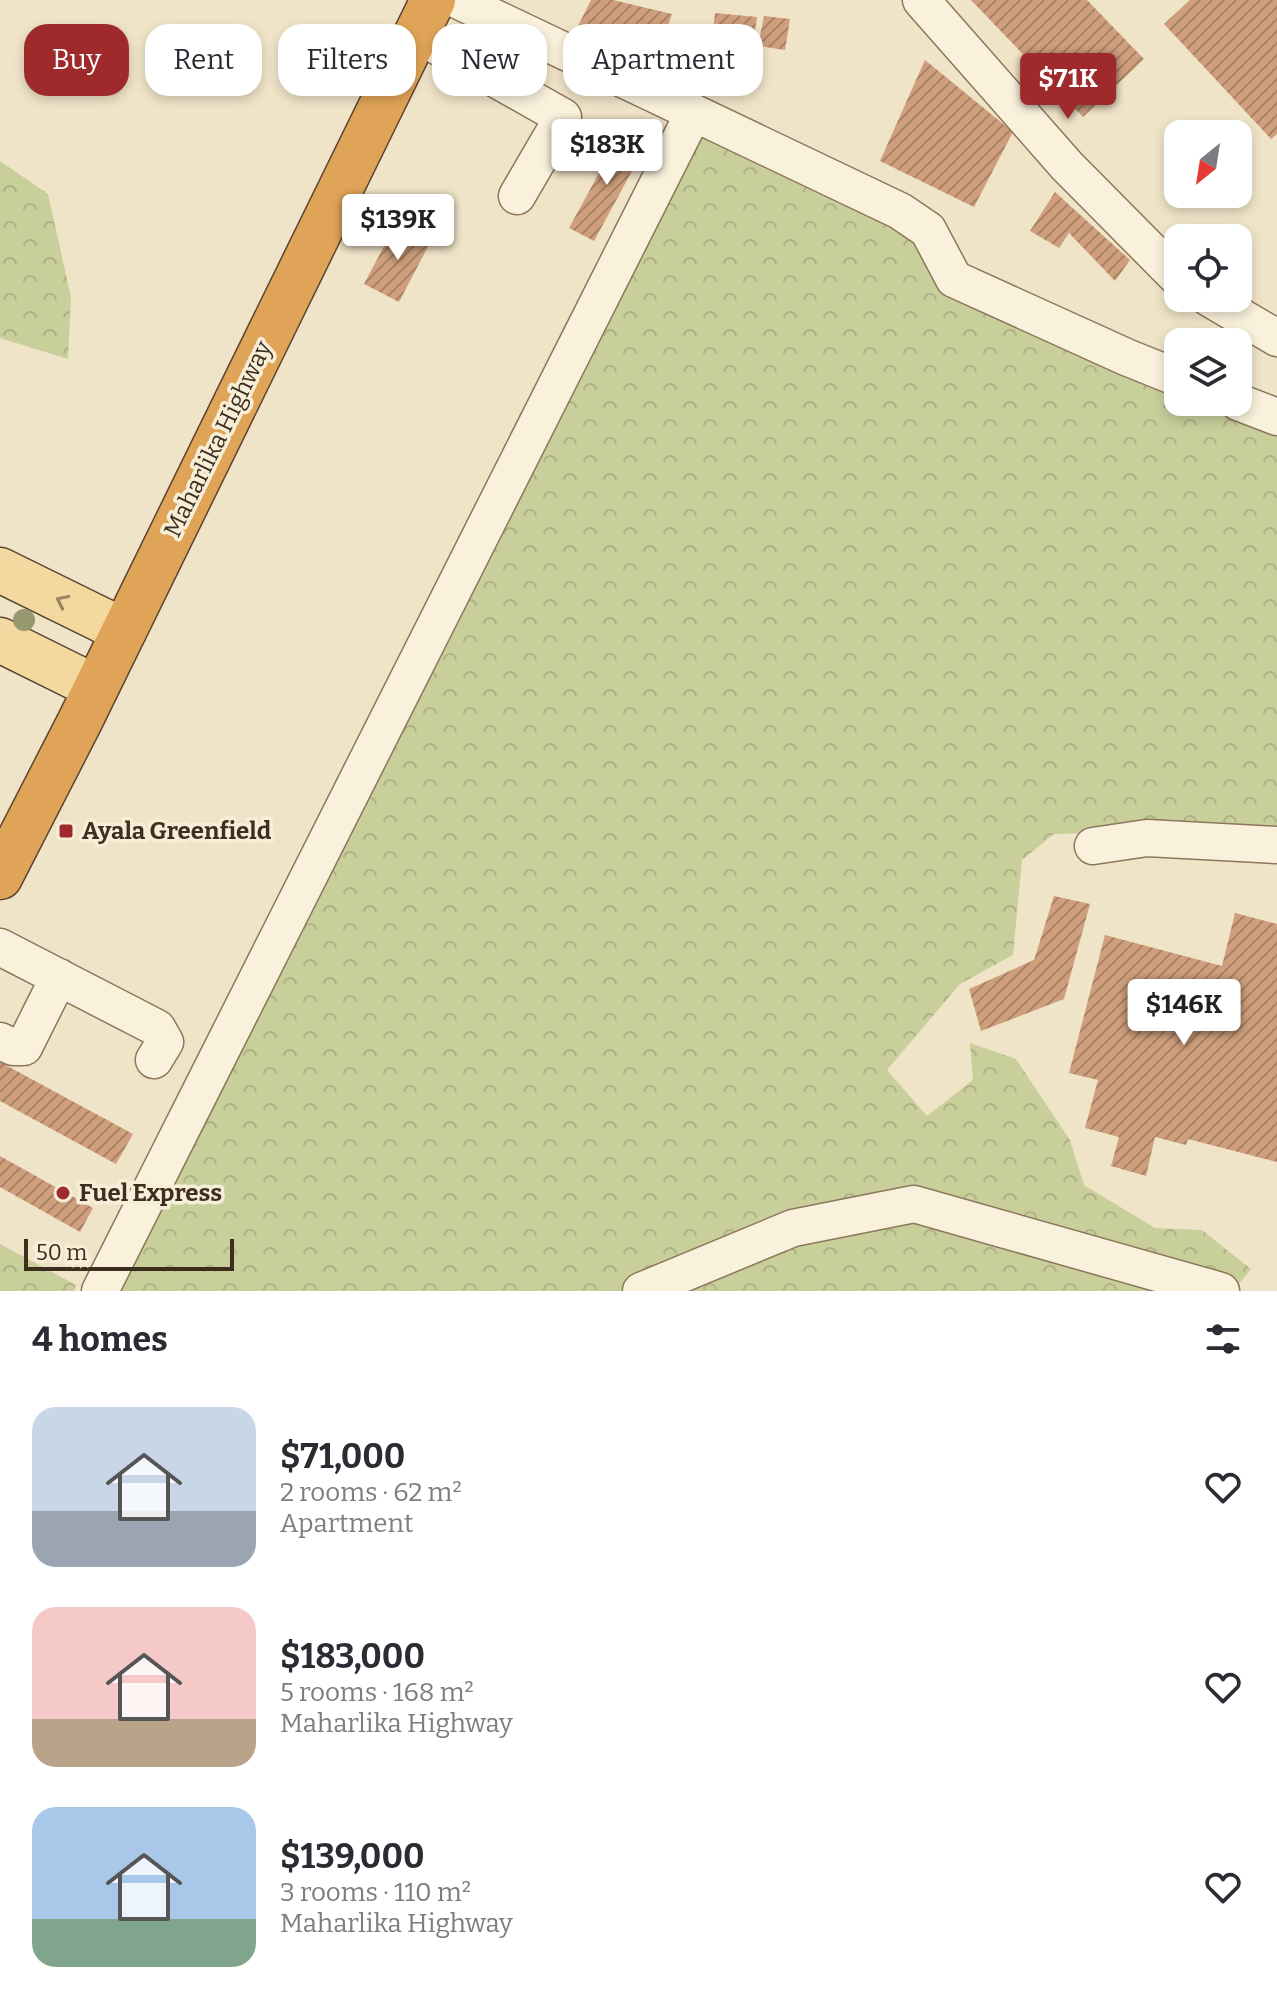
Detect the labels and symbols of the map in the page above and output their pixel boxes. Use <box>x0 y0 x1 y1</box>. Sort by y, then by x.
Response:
pin: $71K <box>1021 53 1115 121</box>
pin: $183K <box>551 119 663 187</box>
north arrow <box>1164 120 1252 208</box>
pin: $139K <box>342 194 454 262</box>
street label: Maharlika Highway <box>158 336 278 542</box>
one-way arrow <box>55 595 70 611</box>
place label: Ayala Greenfield <box>82 817 272 845</box>
marker: Ayala Greenfield <box>57 822 75 840</box>
pin: $146K <box>1128 979 1240 1047</box>
place label: Fuel Express <box>79 1179 222 1207</box>
marker: Fuel Express <box>54 1184 72 1202</box>
scale bar <box>24 1235 234 1271</box>

